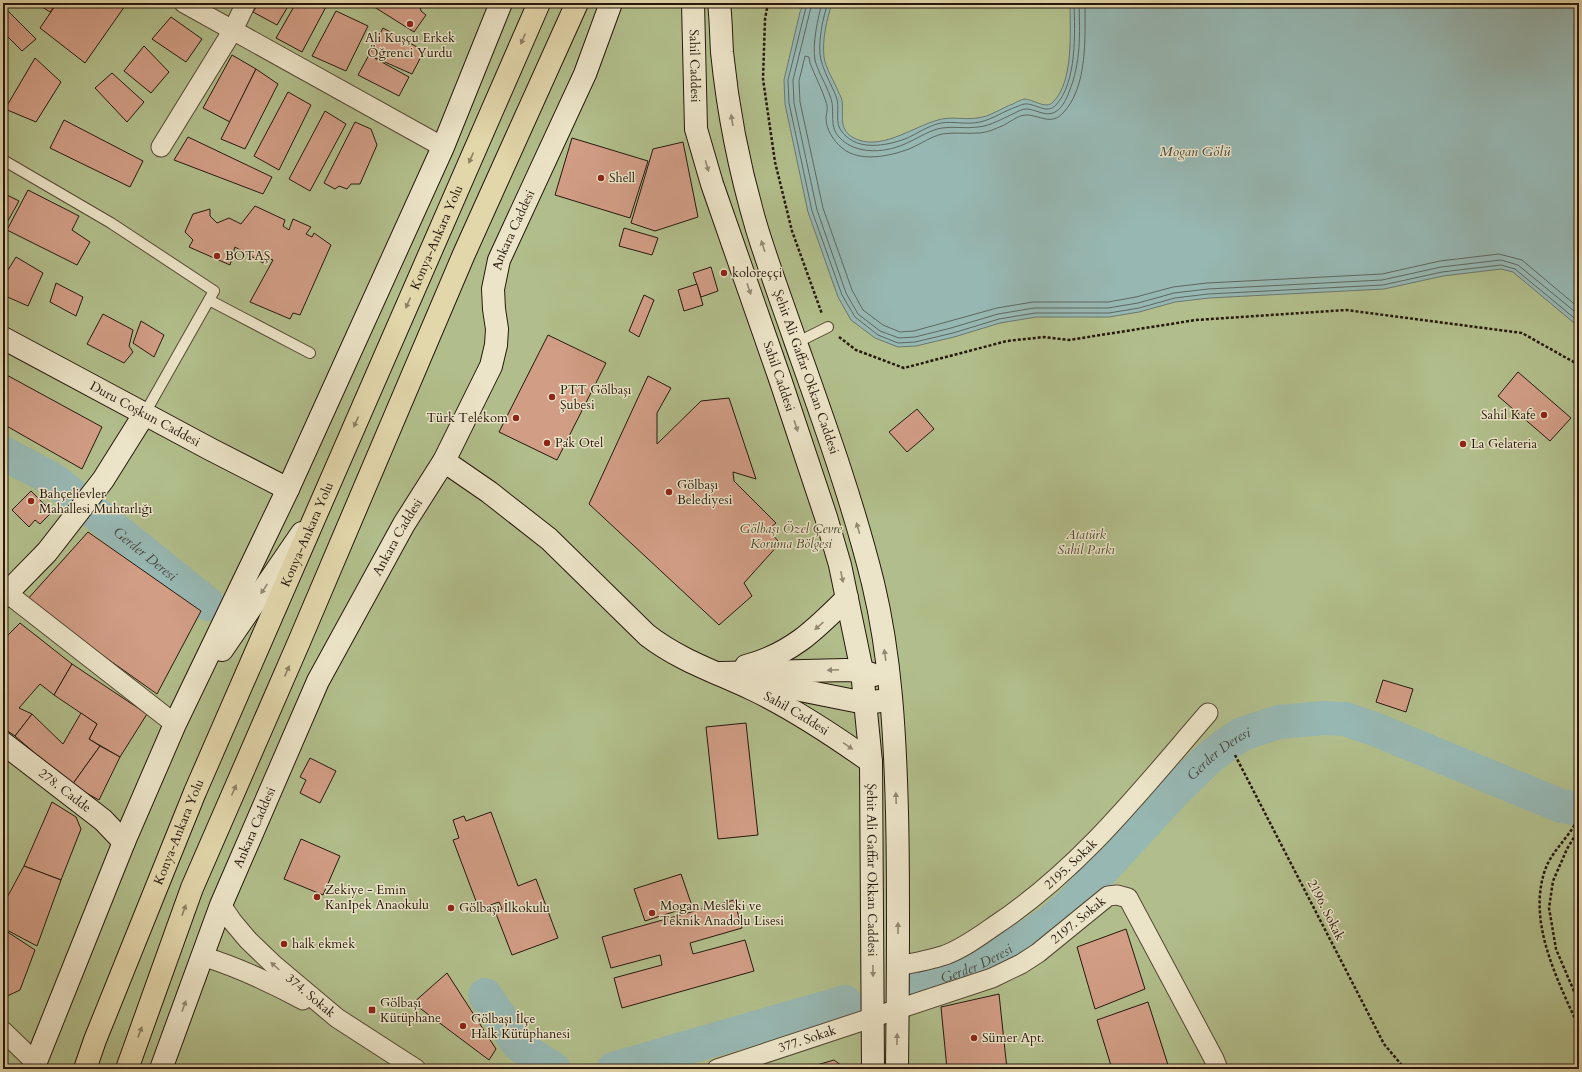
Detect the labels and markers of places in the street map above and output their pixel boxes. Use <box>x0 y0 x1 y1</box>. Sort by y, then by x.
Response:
marker: Ali Kuşçu Erkek Öğrenci Yurdu <box>405 19 415 29</box>
place label: Ali Kuşçu Erkek Öğrenci Yurdu <box>365 29 455 62</box>
place label: Shell <box>609 169 636 187</box>
marker: Shell <box>596 173 606 183</box>
place label: BOTAŞ <box>225 247 270 265</box>
marker: BOTAŞ <box>212 251 222 261</box>
place label: koloreççi <box>732 264 783 282</box>
marker: koloreççi <box>719 268 729 278</box>
place label: PTT Gölbaşı Şubesi <box>560 381 632 414</box>
marker: PTT Gölbaşı Şubesi <box>547 392 557 402</box>
place label: Sahil Kafe <box>1481 406 1536 424</box>
place label: Türk Telekom <box>427 409 508 427</box>
marker: Sahil Kafe <box>1539 410 1549 420</box>
marker: Türk Telekom <box>511 413 521 423</box>
place label: Pak Otel <box>555 434 604 452</box>
place label: La Gelateria <box>1471 435 1537 453</box>
marker: Pak Otel <box>542 438 552 448</box>
marker: La Gelateria <box>1458 439 1468 449</box>
place label: Gölbaşı Belediyesi <box>677 476 733 509</box>
place label: Bahçelievler Mahallesi Muhtarlığı <box>39 485 153 518</box>
marker: Gölbaşı Belediyesi <box>664 487 674 497</box>
marker: Bahçelievler Mahallesi Muhtarlığı <box>26 496 36 506</box>
place label: Zekiye - Emin KanIpek Anaokulu <box>325 881 429 914</box>
marker: Zekiye - Emin KanIpek Anaokulu <box>312 892 322 902</box>
place label: Mogan Mesleki ve Teknik Anadolu Lisesi <box>660 897 784 930</box>
place label: Gölbaşı İlkokulu <box>459 899 550 917</box>
marker: Gölbaşı İlkokulu <box>446 903 456 913</box>
marker: Mogan Mesleki ve Teknik Anadolu Lisesi <box>647 908 657 918</box>
place label: halk ekmek <box>292 935 355 953</box>
marker: halk ekmek <box>279 939 289 949</box>
place label: Gölbaşı Kütüphane <box>380 994 441 1027</box>
marker: Gölbaşı Kütüphane <box>367 1005 377 1015</box>
place label: Gölbaşı İlçe Halk Kütüphanesi <box>471 1010 571 1043</box>
marker: Gölbaşı İlçe Halk Kütüphanesi <box>458 1021 468 1031</box>
place label: Sümer Apt. <box>982 1029 1044 1047</box>
marker: Sümer Apt. <box>969 1033 979 1043</box>

